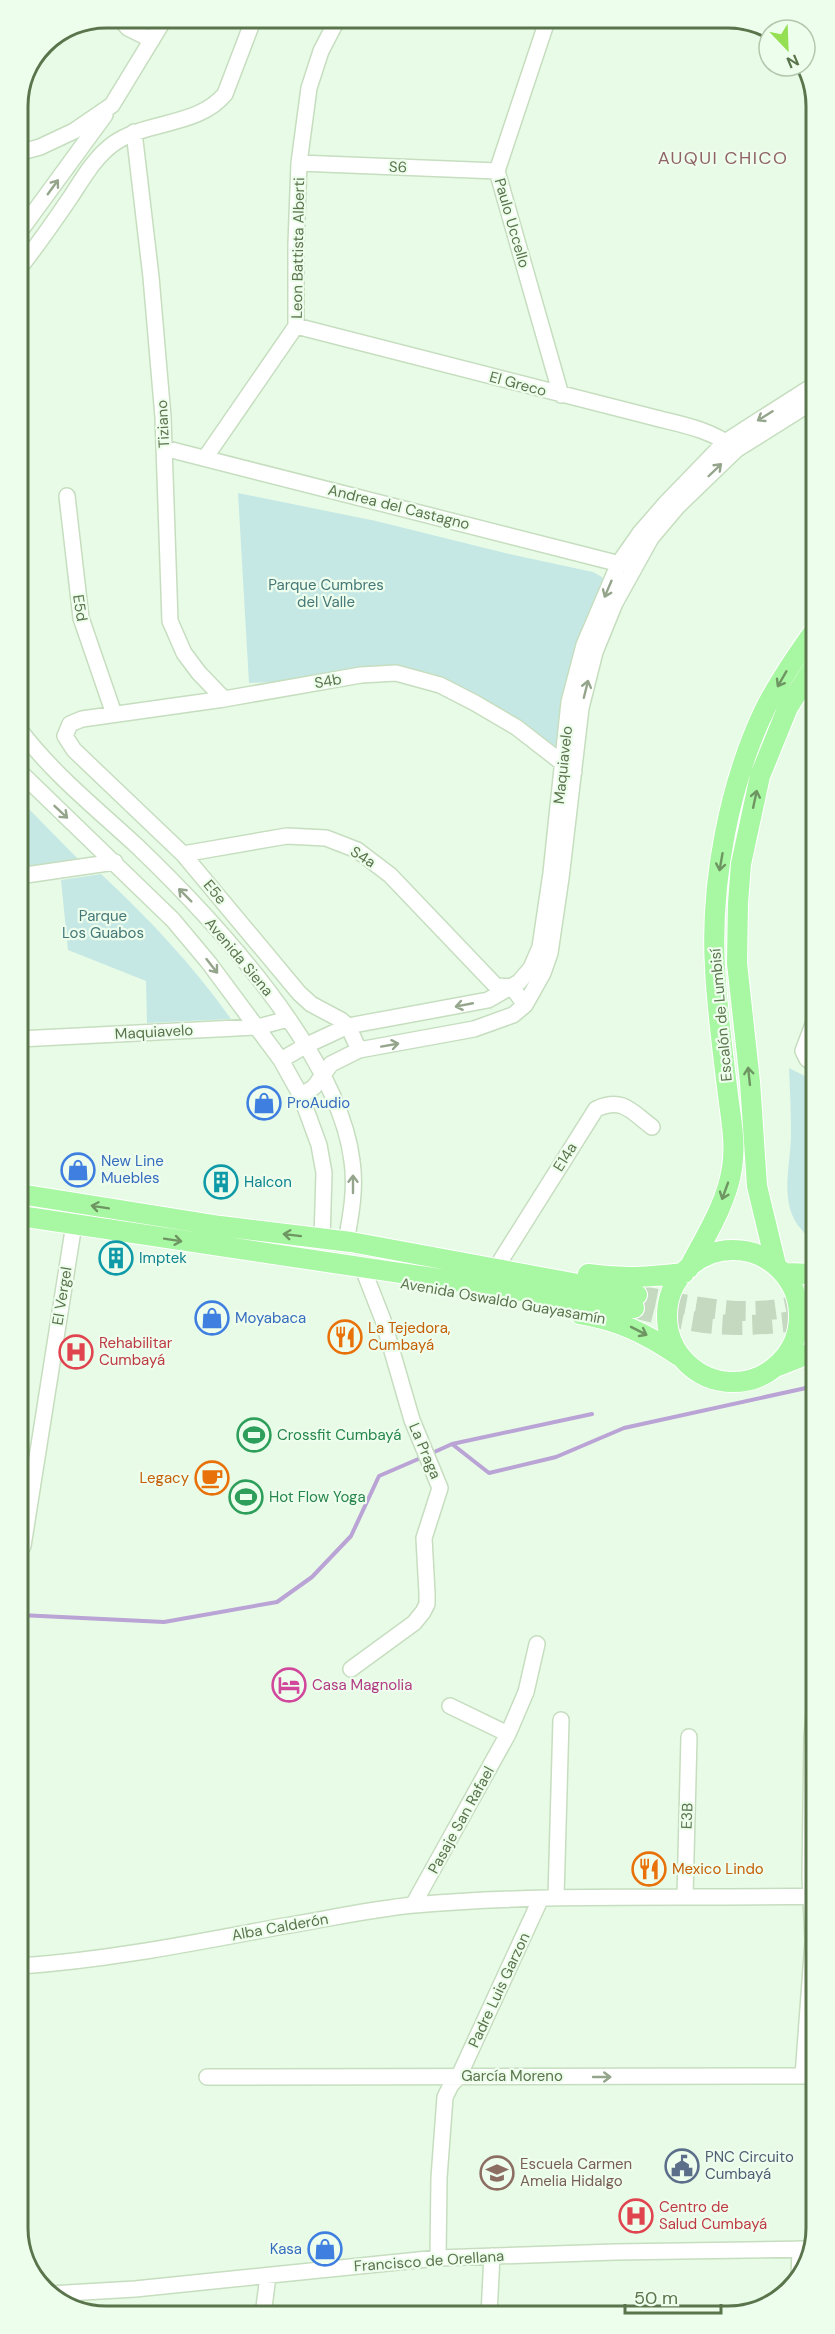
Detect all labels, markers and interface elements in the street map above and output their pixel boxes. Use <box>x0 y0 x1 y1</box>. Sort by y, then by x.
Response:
north arrow <box>757 18 817 78</box>
text: N <box>783 49 802 73</box>
district label: AUQUI CHICO <box>658 146 788 170</box>
street label: S6 <box>389 157 407 177</box>
street label: Paulo Uccello <box>490 176 534 270</box>
street label: Leon Battista Alberti <box>287 177 309 319</box>
one-way arrow <box>47 179 59 195</box>
street label: El Greco <box>487 367 549 401</box>
street label: Tiziano <box>152 399 174 449</box>
one-way arrow <box>757 411 774 423</box>
one-way arrow <box>707 463 722 478</box>
street label: Andrea del Castagno <box>326 480 472 534</box>
park label: Parque Cumbres del Valle <box>268 575 384 612</box>
one-way arrow <box>602 580 613 598</box>
street label: E5d <box>68 593 92 623</box>
street label: S4b <box>313 669 343 693</box>
one-way arrow <box>776 670 788 687</box>
one-way arrow <box>580 679 592 698</box>
street label: Maquiavelo <box>549 725 577 805</box>
one-way arrow <box>750 789 761 809</box>
one-way arrow <box>54 805 69 819</box>
street label: S4a <box>347 842 379 872</box>
one-way arrow <box>715 852 726 872</box>
street label: E5e <box>199 876 231 908</box>
one-way arrow <box>177 887 192 902</box>
park label: Parque Los Guabos <box>62 906 144 943</box>
street label: Avenida Siena <box>200 914 278 1000</box>
street label: Escalón de Lumbisí <box>705 947 737 1082</box>
one-way arrow <box>205 958 218 974</box>
one-way arrow <box>455 1000 475 1011</box>
street label: Maquiavelo <box>114 1020 194 1044</box>
one-way arrow <box>379 1039 399 1050</box>
one-way arrow <box>743 1066 754 1086</box>
shop icon: ProAudio <box>246 1085 282 1121</box>
place label: ProAudio <box>287 1093 350 1113</box>
street label: E14a <box>548 1139 582 1175</box>
place label: New Line Muebles <box>101 1151 164 1188</box>
shop icon: New Line Muebles <box>60 1152 96 1188</box>
building icon: Halcon <box>203 1164 239 1200</box>
place label: Halcon <box>244 1172 292 1192</box>
one-way arrow <box>347 1174 359 1194</box>
one-way arrow <box>719 1181 730 1200</box>
one-way arrow <box>90 1201 110 1212</box>
one-way arrow <box>283 1229 303 1240</box>
one-way arrow <box>163 1234 183 1245</box>
building icon: Imptek <box>98 1240 134 1276</box>
place label: Imptek <box>139 1248 187 1268</box>
street label: El Vergel <box>48 1265 76 1327</box>
street label: Avenida Oswaldo Guayasamín <box>399 1273 607 1329</box>
shop icon: Moyabaca <box>194 1300 230 1336</box>
place label: Moyabaca <box>235 1308 306 1328</box>
place label: La Tejedora, Cumbayá <box>368 1318 451 1355</box>
restaurant icon: La Tejedora, Cumbayá <box>327 1319 363 1355</box>
one-way arrow <box>630 1325 647 1337</box>
place label: Rehabilitar Cumbayá <box>99 1333 173 1370</box>
hospital icon: Rehabilitar Cumbayá <box>58 1334 94 1370</box>
sports icon: Crossfit Cumbayá <box>236 1417 272 1453</box>
street label: La Praga <box>404 1420 446 1482</box>
place label: Crossfit Cumbayá <box>277 1425 401 1445</box>
cafe icon: Legacy <box>194 1460 230 1496</box>
place label: Legacy <box>139 1468 190 1488</box>
sports icon: Hot Flow Yoga <box>228 1479 264 1515</box>
place label: Hot Flow Yoga <box>269 1487 366 1507</box>
hotel icon: Casa Magnolia <box>271 1667 307 1703</box>
place label: Casa Magnolia <box>312 1675 412 1695</box>
street label: Pasaje San Rafael <box>423 1763 499 1877</box>
street label: E3B <box>677 1802 697 1830</box>
restaurant icon: Mexico Lindo <box>631 1851 667 1887</box>
place label: Mexico Lindo <box>672 1859 764 1879</box>
street label: Alba Calderón <box>230 1909 330 1945</box>
street label: Padre Luis Garzon <box>464 1929 534 2051</box>
street label: García Moreno <box>461 2066 563 2086</box>
one-way arrow <box>591 2071 611 2083</box>
place label: PNC Circuito Cumbayá <box>705 2147 794 2184</box>
public building icon: PNC Circuito Cumbayá <box>664 2148 700 2184</box>
place label: Escuela Carmen Amelia Hidalgo <box>520 2154 632 2191</box>
school or university icon: Escuela Carmen Amelia Hidalgo <box>479 2155 515 2191</box>
place label: Centro de Salud Cumbayá <box>659 2197 767 2234</box>
hospital icon: Centro de Salud Cumbayá <box>618 2198 654 2234</box>
shop icon: Kasa <box>307 2231 343 2267</box>
place label: Kasa <box>270 2239 302 2259</box>
street label: Francisco de Orellana <box>353 2246 505 2276</box>
scale bar <box>625 2277 721 2315</box>
text: 50 m <box>634 2286 678 2310</box>

